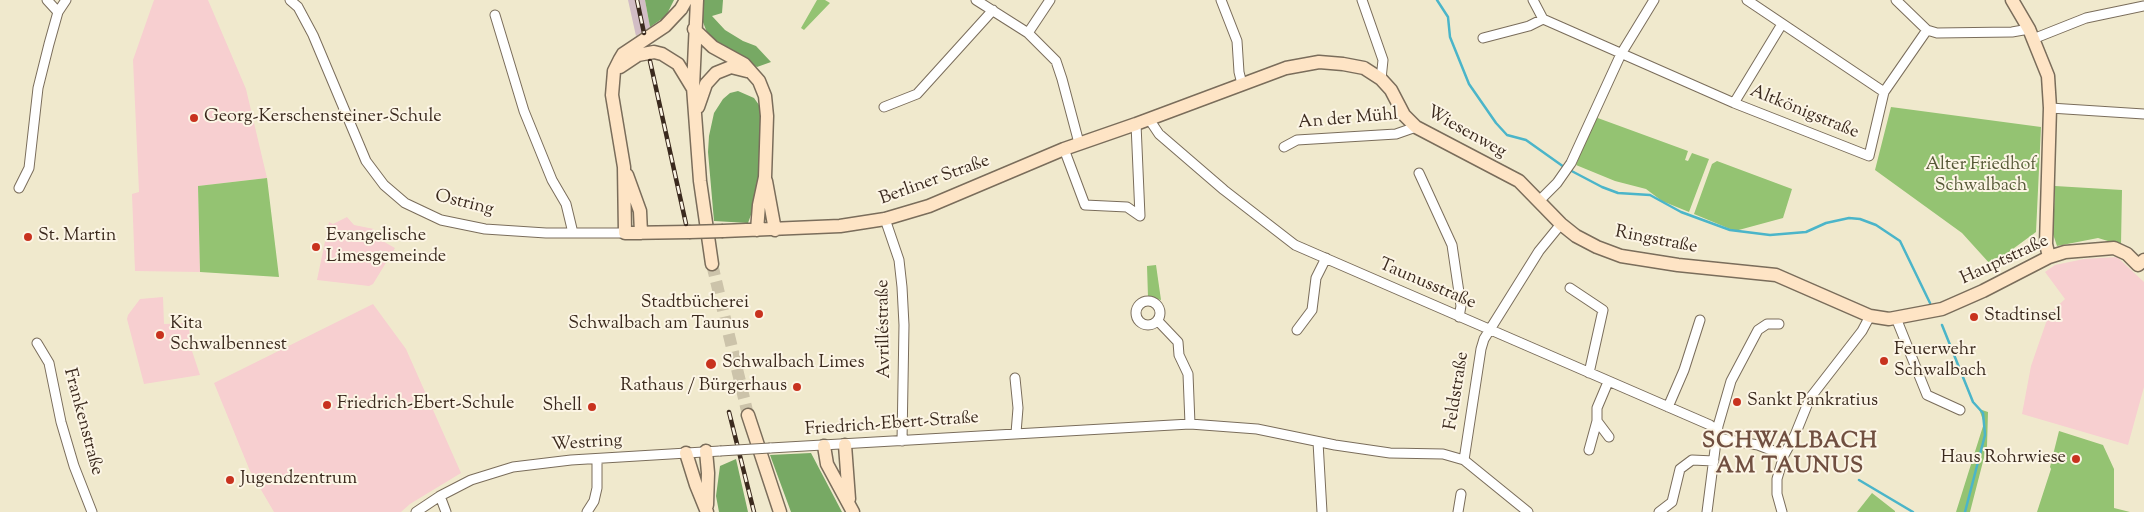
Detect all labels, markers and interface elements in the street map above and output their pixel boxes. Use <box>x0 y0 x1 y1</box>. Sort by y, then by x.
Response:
street label: Altkönigstraße <box>1746 81 1862 145</box>
street label: Wiesenweg <box>1422 102 1510 164</box>
street label: An der Mühl <box>1297 105 1399 135</box>
place label: Georg-Kerschensteiner-Schule <box>204 107 442 129</box>
marker: Georg-Kerschensteiner-Schule <box>188 112 200 124</box>
street label: Berliner Straße <box>877 151 993 211</box>
park label: Alter Friedhof Schwalbach <box>1925 155 2037 198</box>
street label: Ostring <box>432 186 496 222</box>
street label: Ringstraße <box>1613 222 1699 260</box>
place label: St. Martin <box>38 226 116 248</box>
place label: Evangelische Limesgemeinde <box>326 226 446 268</box>
marker: St. Martin <box>22 231 34 243</box>
street label: Hauptstraße <box>1957 231 2053 291</box>
marker: Evangelische Limesgemeinde <box>310 241 322 253</box>
street label: Taunusstraße <box>1375 255 1479 315</box>
street label: Avrilléstraße <box>873 279 897 379</box>
place label: Stadtbücherei Schwalbach am Taunus <box>568 293 749 336</box>
place label: Stadtinsel <box>1984 306 2061 328</box>
marker: Stadtbücherei Schwalbach am Taunus <box>753 308 765 320</box>
marker: Stadtinsel <box>1968 311 1980 323</box>
place label: Kita Schwalbennest <box>170 314 287 356</box>
marker: Kita Schwalbennest <box>154 329 166 341</box>
place label: Feuerwehr Schwalbach <box>1894 340 1987 382</box>
street label: Feldstraße <box>1441 350 1475 432</box>
place label: Schwalbach Limes <box>722 353 865 375</box>
marker: Feuerwehr Schwalbach <box>1878 355 1890 367</box>
marker: Schwalbach Limes <box>704 357 718 371</box>
street label: Frankenstraße <box>57 366 107 478</box>
place label: Rathaus / Bürgerhaus <box>620 376 787 398</box>
marker: Rathaus / Bürgerhaus <box>791 381 803 393</box>
place label: Sankt Pankratius <box>1747 391 1878 413</box>
place label: Friedrich-Ebert-Schule <box>337 394 514 416</box>
place label: Shell <box>543 396 582 418</box>
marker: Sankt Pankratius <box>1731 396 1743 408</box>
marker: Friedrich-Ebert-Schule <box>321 399 333 411</box>
marker: Shell <box>586 401 598 413</box>
street label: Friedrich-Ebert-Straße <box>804 408 980 442</box>
district label: SCHWALBACH AM TAUNUS <box>1701 430 1879 482</box>
street label: Westring <box>551 431 623 457</box>
place label: Haus Rohrwiese <box>1941 448 2066 470</box>
marker: Haus Rohrwiese <box>2070 453 2082 465</box>
place label: Jugendzentrum <box>240 469 357 491</box>
marker: Jugendzentrum <box>224 474 236 486</box>

